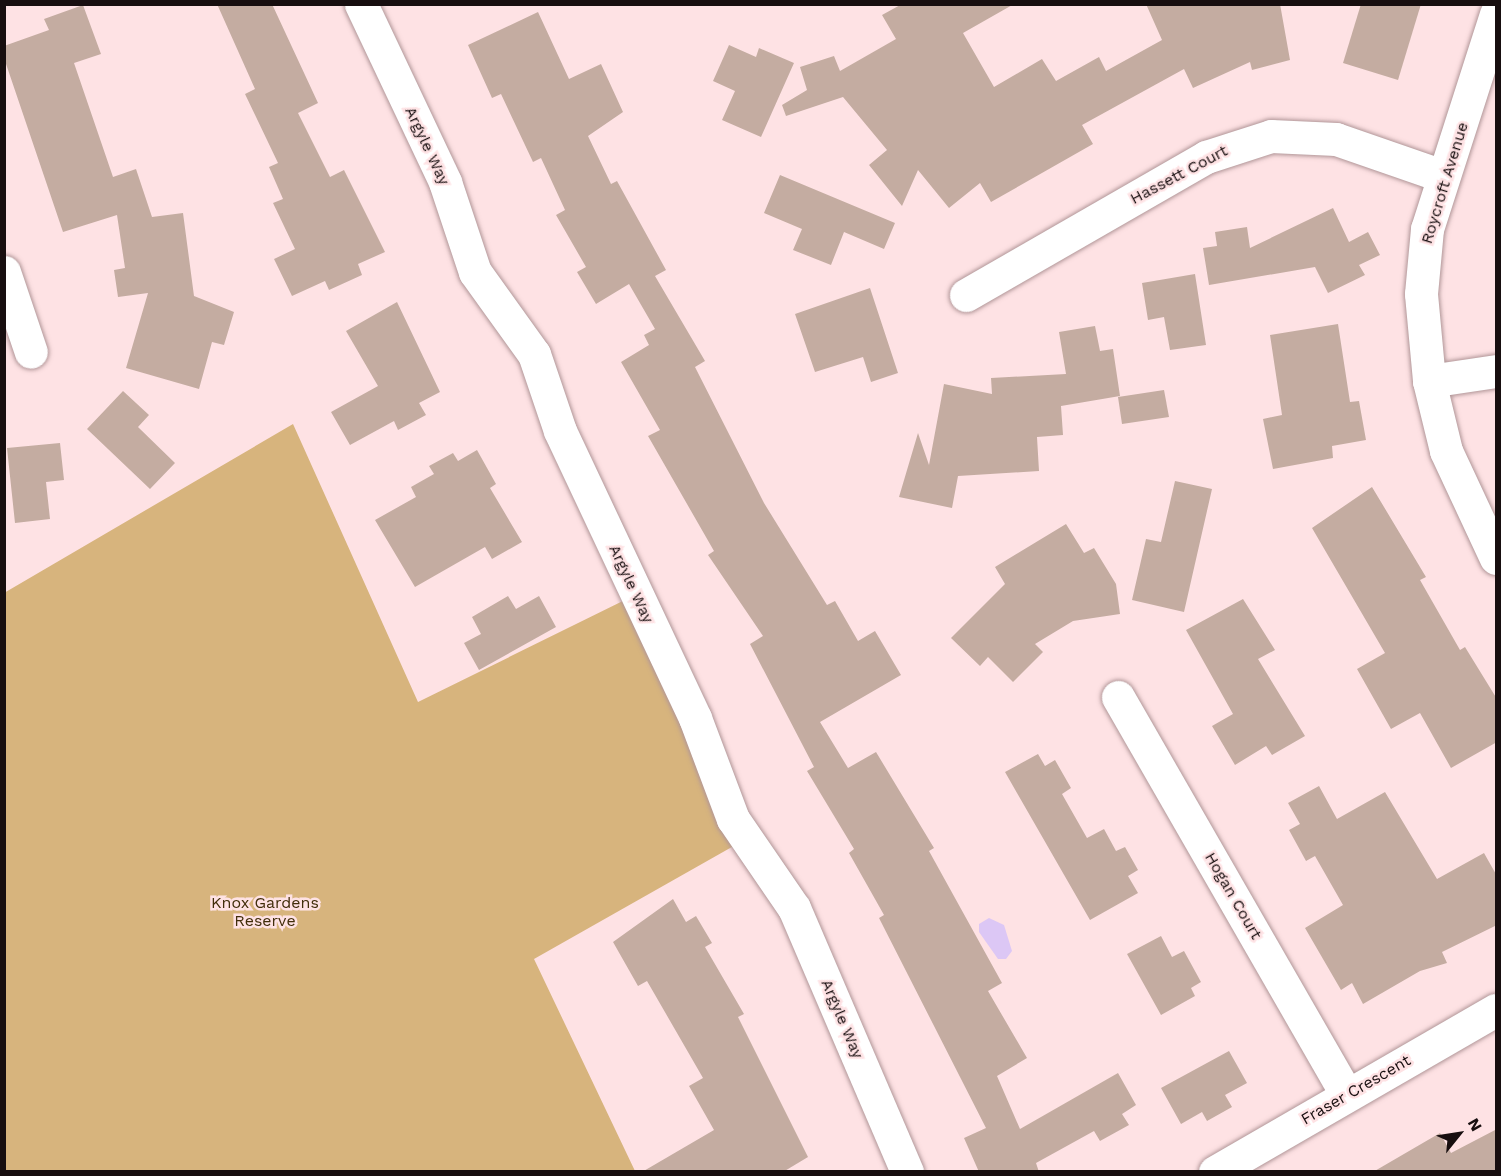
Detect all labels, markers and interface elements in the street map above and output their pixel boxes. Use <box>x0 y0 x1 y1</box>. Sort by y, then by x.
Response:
street label: Argyle Way <box>400 104 454 188</box>
street label: Roycroft Avenue <box>1417 120 1473 246</box>
street label: Hassett Court <box>1127 141 1231 209</box>
street label: Argyle Way <box>604 542 658 626</box>
street label: Hogan Court <box>1200 849 1266 943</box>
park label: Knox Gardens Reserve <box>211 893 319 931</box>
street label: Argyle Way <box>817 976 867 1062</box>
street label: Fraser Crescent <box>1298 1051 1414 1129</box>
north arrow <box>1429 1104 1489 1164</box>
text: N <box>1464 1115 1486 1135</box>

